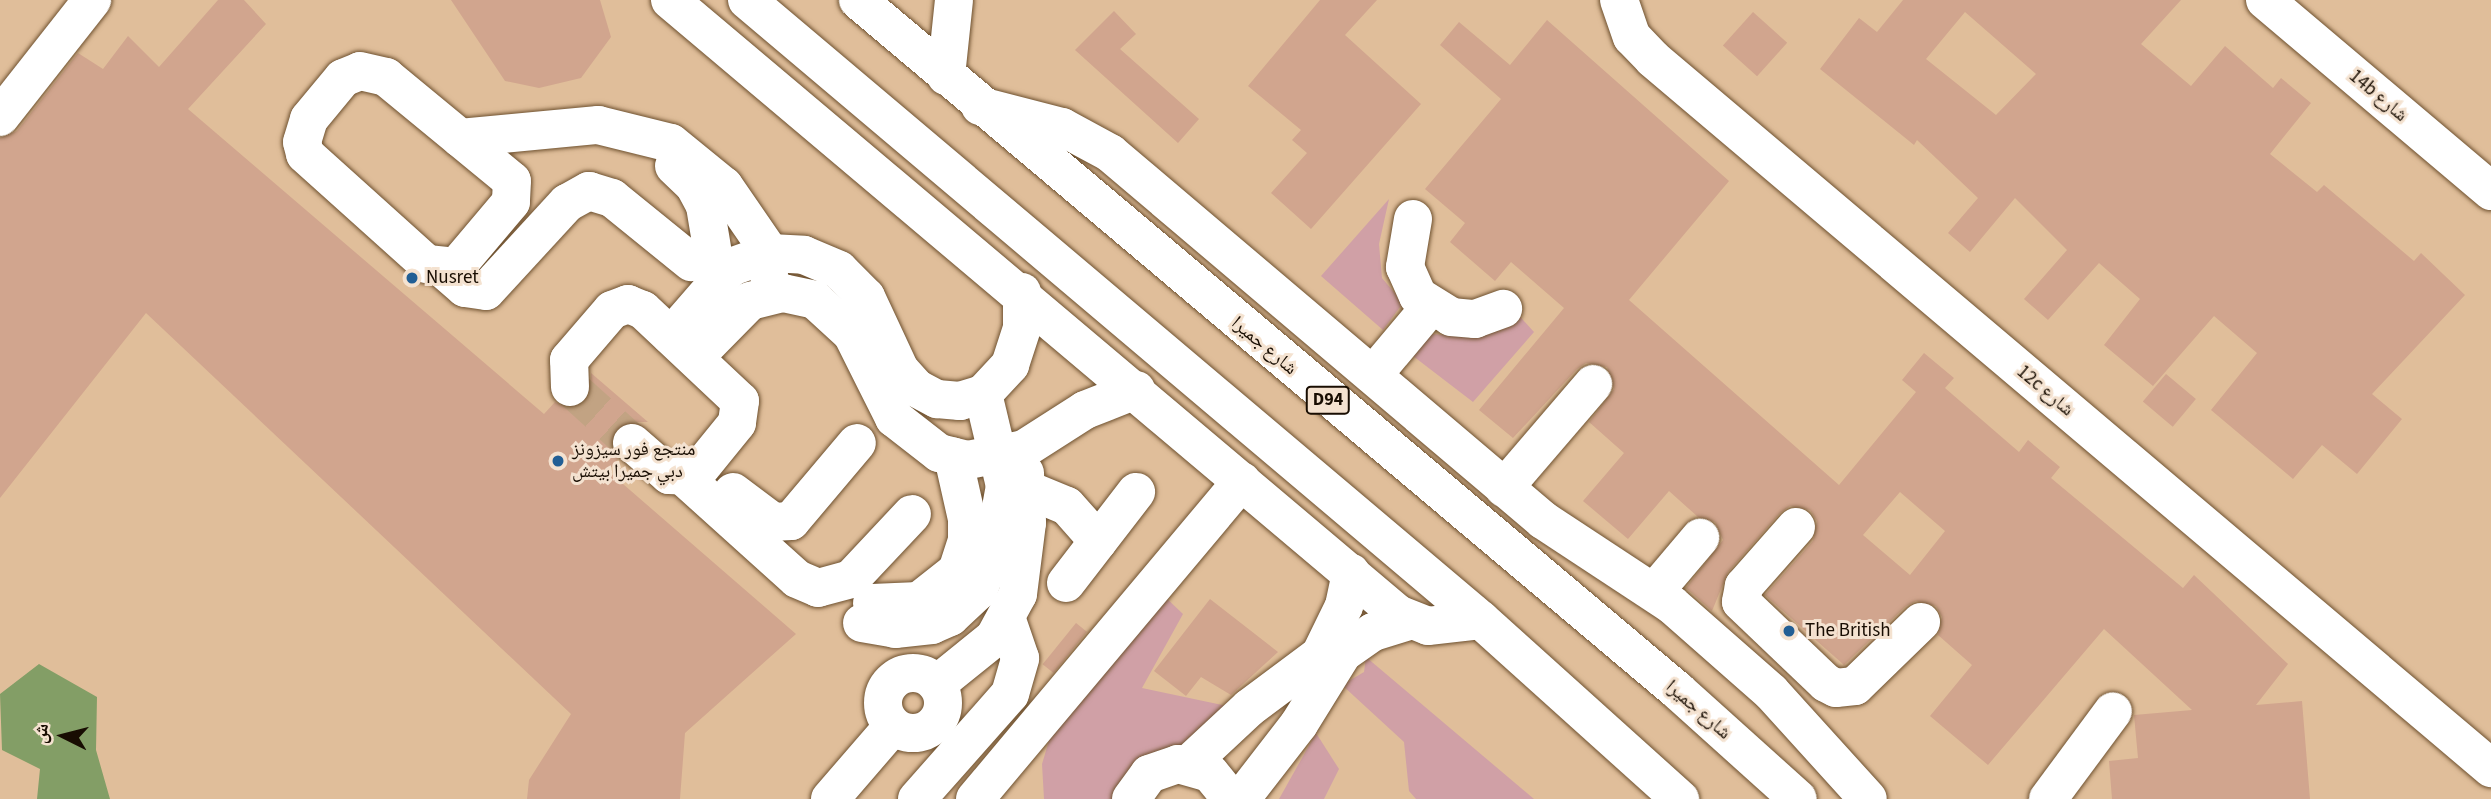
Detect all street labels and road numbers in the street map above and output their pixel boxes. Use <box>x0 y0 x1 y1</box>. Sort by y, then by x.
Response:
street label: 14b شارع <box>2344 65 2412 127</box>
street label: شارع جميرا <box>1226 312 1302 380</box>
street label: 12c شارع <box>2012 361 2078 421</box>
road number: D94 <box>1305 386 1351 414</box>
street label: شارع جميرا <box>1661 676 1735 744</box>

